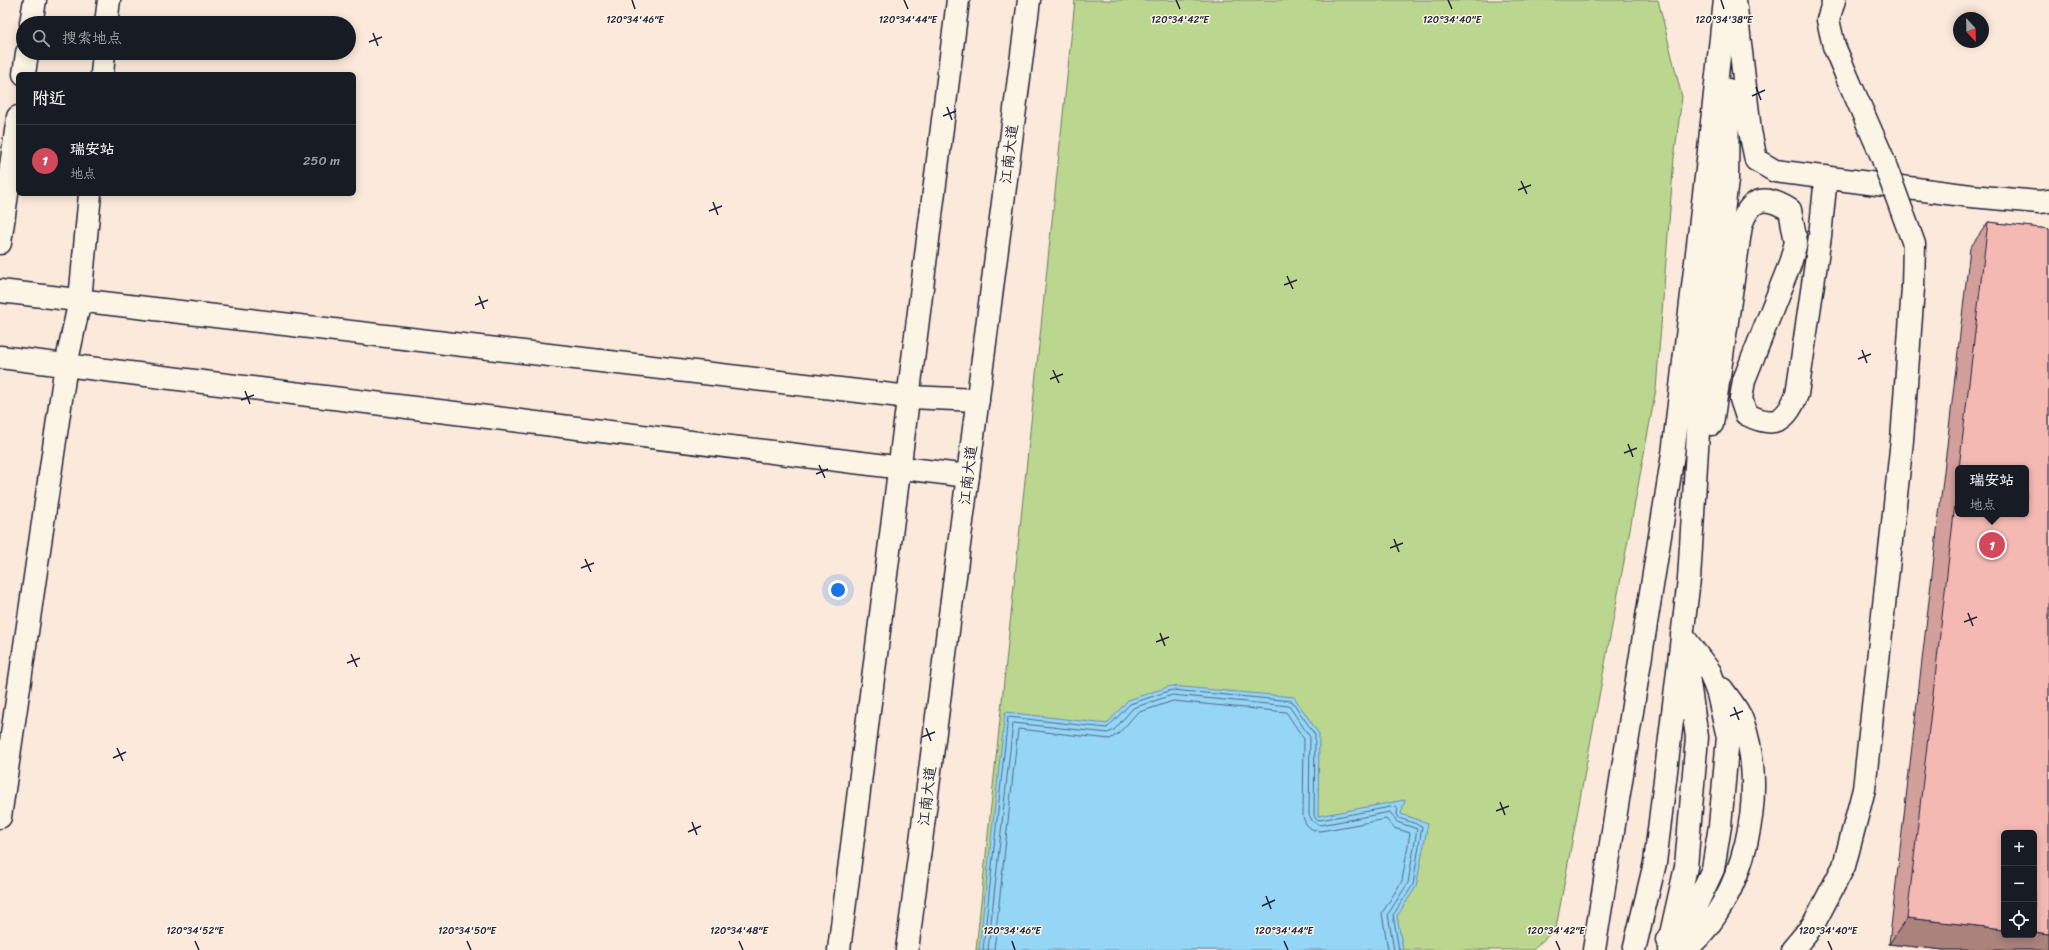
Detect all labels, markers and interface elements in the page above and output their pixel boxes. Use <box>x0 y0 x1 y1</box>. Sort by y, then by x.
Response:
text: 120°34'46"E <box>606 11 665 29</box>
text: 120°34'44"E <box>879 11 939 29</box>
text: 120°34'42"E <box>1151 11 1210 29</box>
text: 120°34'40"E <box>1423 11 1483 29</box>
text: 120°34'38"E <box>1695 11 1754 29</box>
north arrow <box>1953 12 1989 48</box>
search box <box>16 16 356 60</box>
text: 搜索地点 <box>62 25 122 51</box>
icon: search <box>30 27 52 49</box>
text: 附近 <box>32 83 66 113</box>
street label: 江南大道 <box>992 123 1026 185</box>
text: 瑞安站 <box>70 136 115 162</box>
text: 1 <box>42 149 48 172</box>
text: 250 m <box>303 149 340 172</box>
text: 地点 <box>70 162 96 185</box>
street label: 江南大道 <box>951 444 985 506</box>
popup <box>1955 465 2029 517</box>
text: 瑞安站 <box>1969 467 2015 493</box>
text: 地点 <box>1969 493 1996 516</box>
pin: 1 <box>1979 530 2005 560</box>
your location <box>828 580 848 600</box>
street label: 江南大道 <box>910 765 944 827</box>
map controls <box>2001 830 2037 938</box>
button: + <box>2001 830 2037 866</box>
button: − <box>2001 866 2037 902</box>
button: locate <box>2001 902 2037 938</box>
text: 120°34'52"E <box>166 922 225 940</box>
text: 120°34'50"E <box>438 922 498 940</box>
text: 120°34'48"E <box>710 922 769 940</box>
text: 120°34'46"E <box>983 922 1042 940</box>
text: 120°34'44"E <box>1255 922 1315 940</box>
text: 120°34'42"E <box>1527 922 1586 940</box>
text: 120°34'40"E <box>1799 922 1859 940</box>

